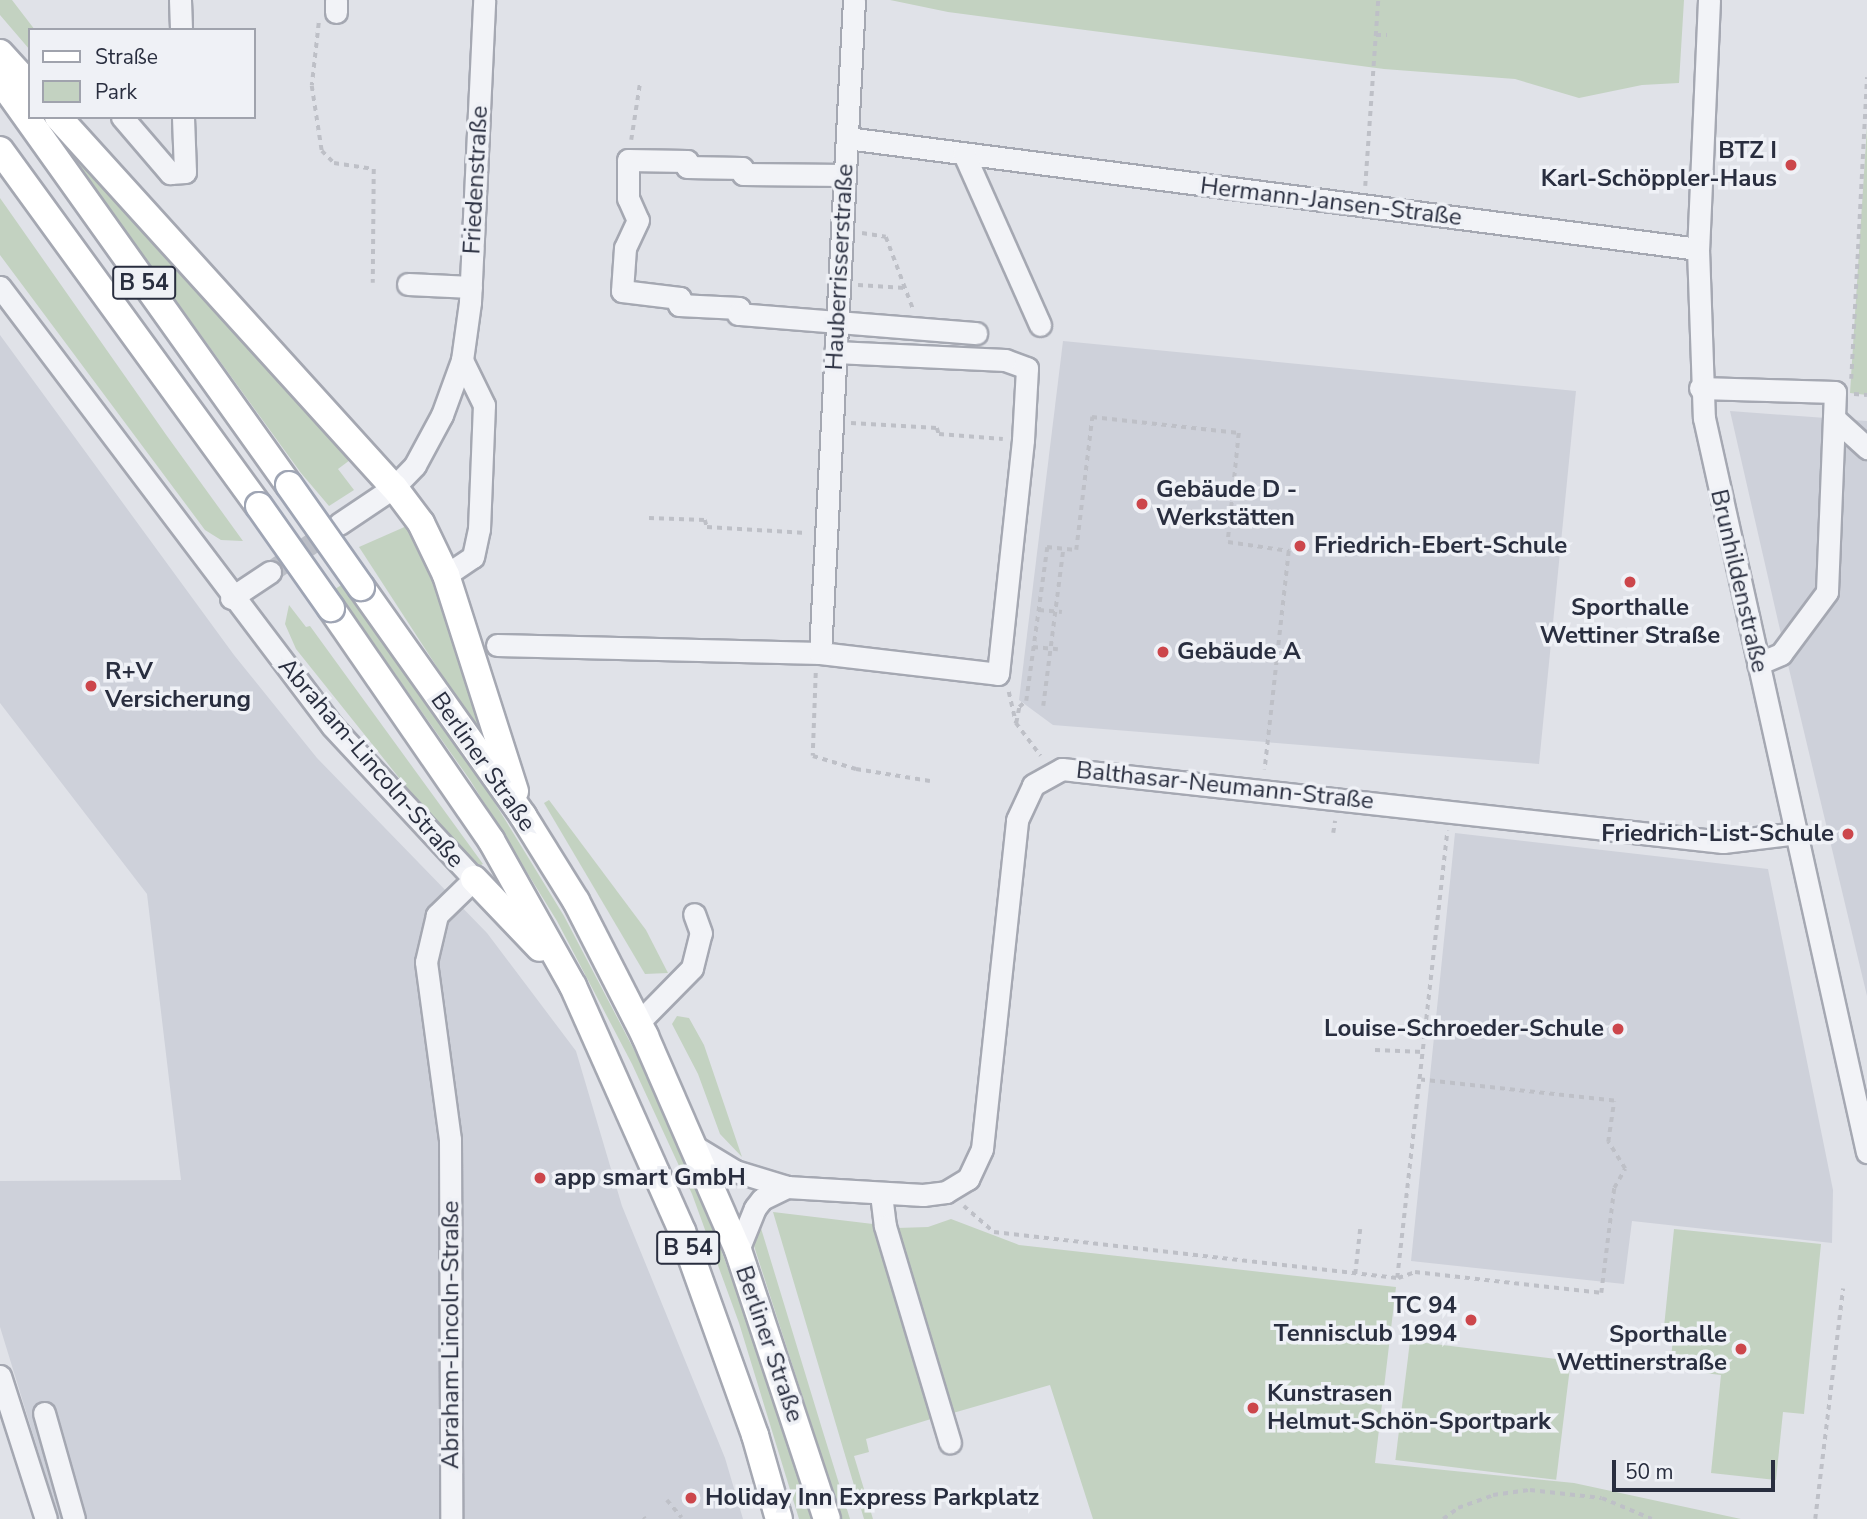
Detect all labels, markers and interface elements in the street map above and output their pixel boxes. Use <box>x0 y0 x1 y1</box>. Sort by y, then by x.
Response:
legend <box>28 28 256 119</box>
text: Straße <box>95 43 158 71</box>
text: Park <box>95 78 137 106</box>
street label: Friedenstraße <box>458 105 494 255</box>
place label: BTZ I Karl-Schöppler-Haus <box>1541 137 1777 193</box>
marker: BTZ I Karl-Schöppler-Haus <box>1783 157 1799 173</box>
street label: Hauberrisserstraße <box>820 163 860 371</box>
street label: Hermann-Jansen-Straße <box>1199 172 1463 232</box>
road number: B 54 <box>111 264 177 302</box>
place label: Gebäude D - Werkstätten <box>1156 476 1297 532</box>
street label: Brunhildenstraße <box>1704 487 1774 675</box>
marker: Gebäude D - Werkstätten <box>1134 496 1150 512</box>
place label: Friedrich-Ebert-Schule <box>1314 532 1567 560</box>
marker: Friedrich-Ebert-Schule <box>1292 538 1308 554</box>
marker: Sporthalle Wettiner Straße <box>1622 574 1638 590</box>
place label: Sporthalle Wettiner Straße <box>1540 594 1720 650</box>
place label: Gebäude A <box>1177 638 1301 666</box>
marker: Gebäude A <box>1155 644 1171 660</box>
street label: Abraham-Lincoln-Straße <box>272 652 470 874</box>
place label: R+V Versicherung <box>105 658 251 714</box>
marker: R+V Versicherung <box>83 678 99 694</box>
street label: Berliner Straße <box>424 687 542 837</box>
street label: Balthasar-Neumann-Straße <box>1075 756 1375 816</box>
place label: Friedrich-List-Schule <box>1601 820 1834 848</box>
marker: Friedrich-List-Schule <box>1840 826 1856 842</box>
place label: Louise-Schroeder-Schule <box>1324 1015 1604 1043</box>
marker: Louise-Schroeder-Schule <box>1610 1021 1626 1037</box>
place label: app smart GmbH <box>554 1164 746 1192</box>
marker: app smart GmbH <box>532 1170 548 1186</box>
street label: Abraham-Lincoln-Straße <box>437 1201 465 1469</box>
road number: B 54 <box>655 1228 721 1268</box>
street label: Berliner Straße <box>729 1262 809 1426</box>
place label: TC 94 Tennisclub 1994 <box>1274 1292 1457 1348</box>
marker: TC 94 Tennisclub 1994 <box>1463 1312 1479 1328</box>
place label: Sporthalle Wettinerstraße <box>1557 1321 1727 1377</box>
marker: Sporthalle Wettinerstraße <box>1733 1341 1749 1357</box>
place label: Kunstrasen Helmut-Schön-Sportpark <box>1267 1380 1551 1436</box>
marker: Kunstrasen Helmut-Schön-Sportpark <box>1245 1400 1261 1416</box>
scale bar <box>1615 1446 1778 1490</box>
text: 50 m <box>1625 1458 1674 1486</box>
place label: Holiday Inn Express Parkplatz <box>705 1484 1039 1512</box>
marker: Holiday Inn Express Parkplatz <box>683 1490 699 1506</box>

